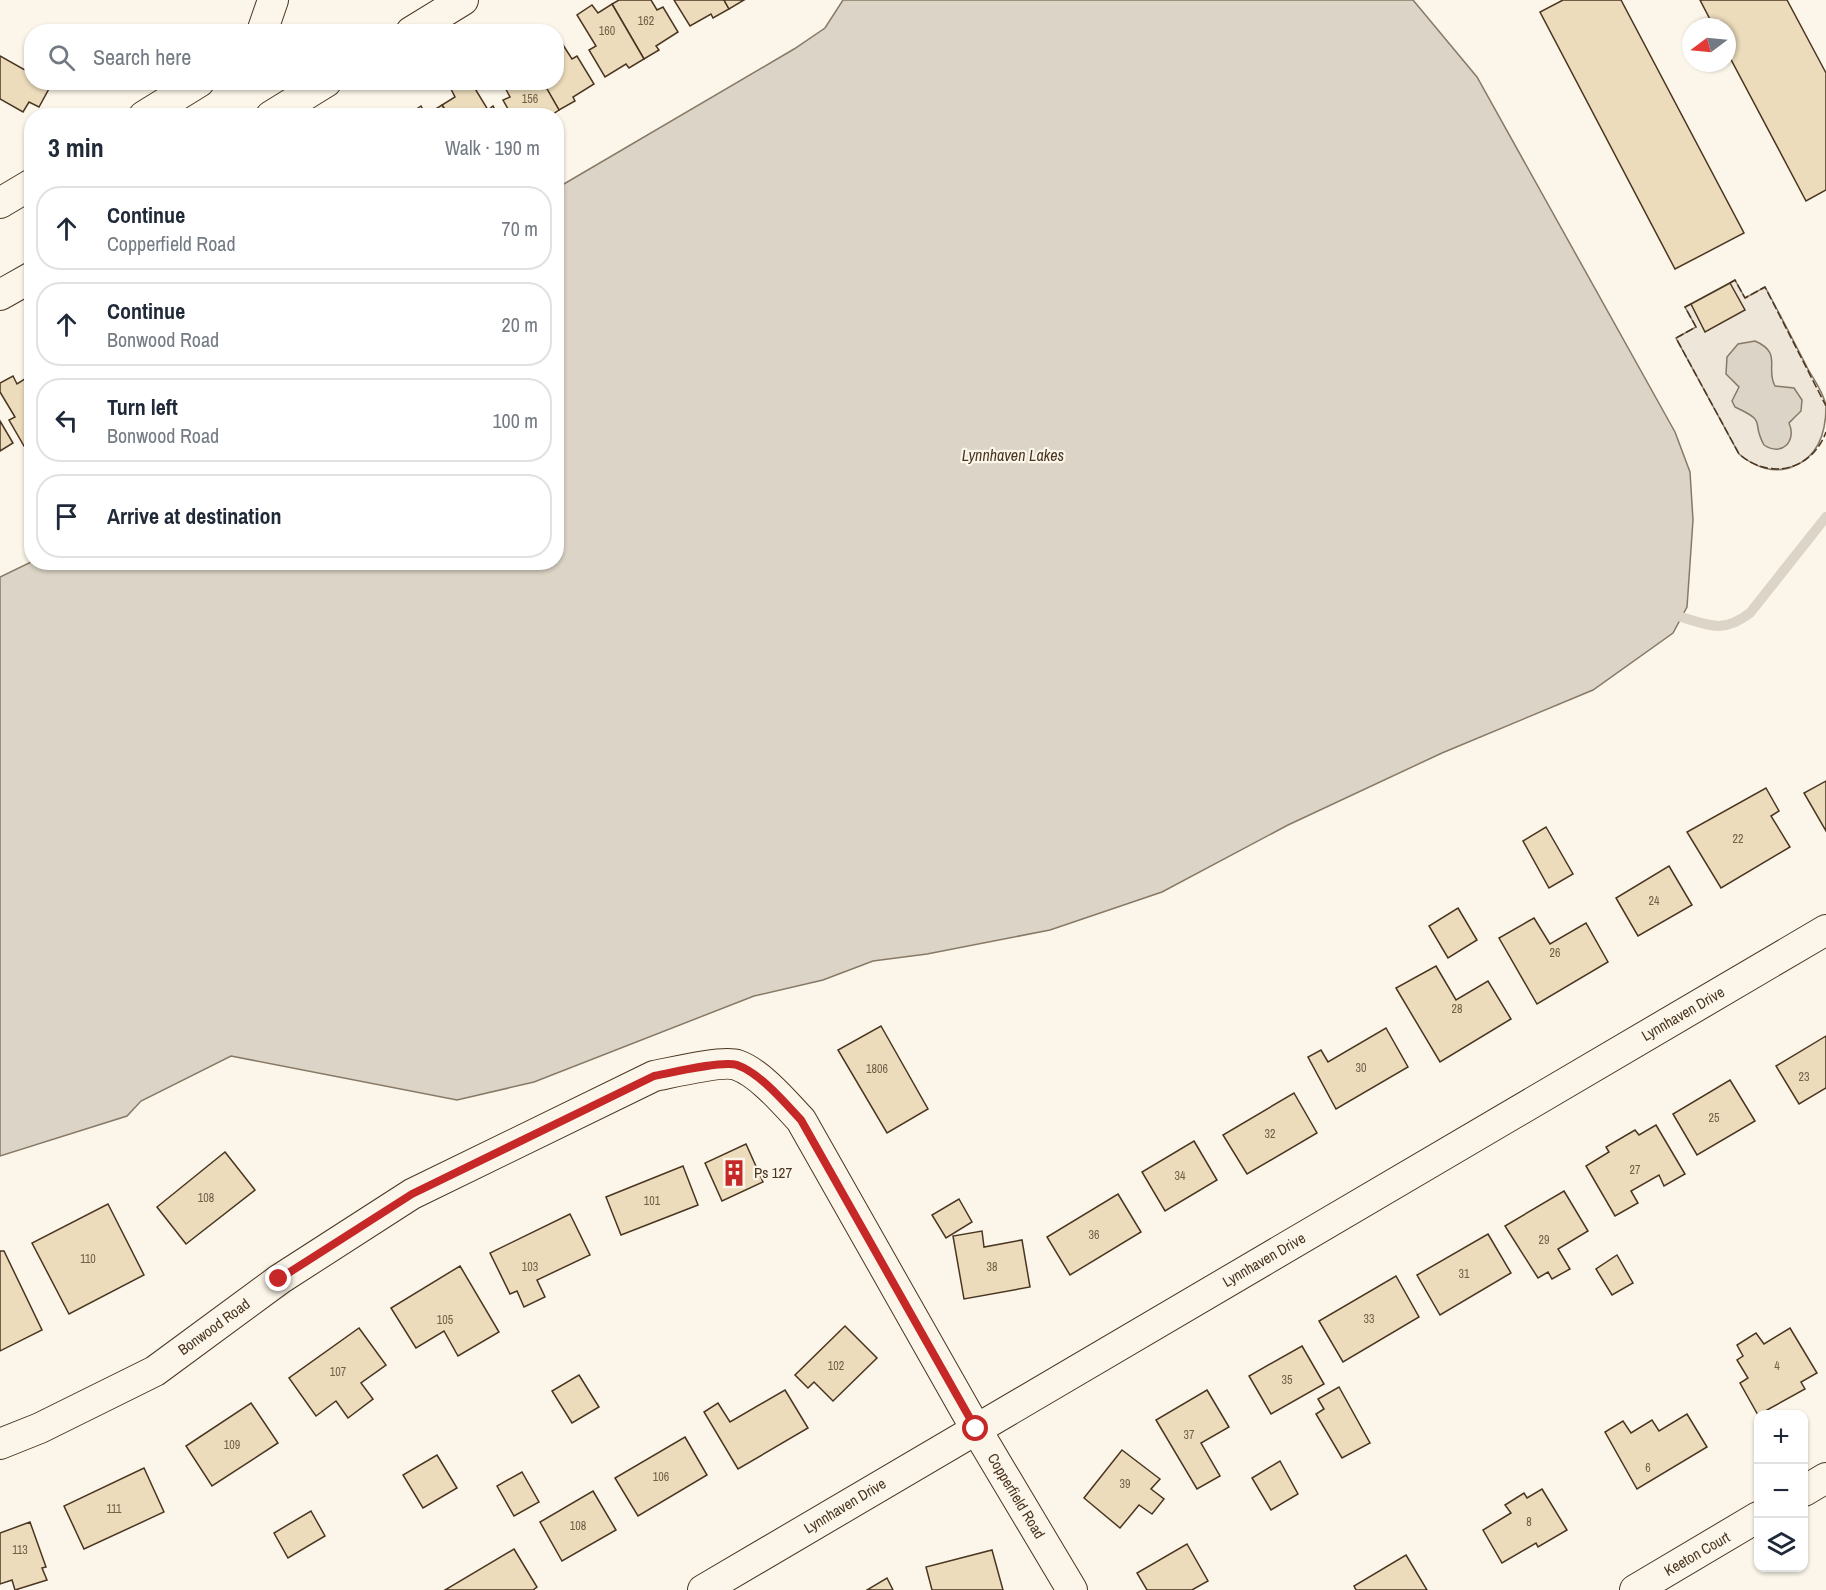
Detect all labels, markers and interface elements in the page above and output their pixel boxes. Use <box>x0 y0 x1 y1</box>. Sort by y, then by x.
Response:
house number: 162 <box>638 13 654 29</box>
north arrow <box>1682 18 1736 72</box>
house number: 160 <box>599 23 615 39</box>
search box <box>24 24 564 90</box>
icon: search <box>45 41 78 74</box>
text: Search here <box>93 42 191 72</box>
house number: 156 <box>522 91 538 107</box>
text: 3 min <box>48 130 104 165</box>
text: Walk · 190 m <box>445 134 540 161</box>
text: Continue <box>107 200 185 230</box>
icon: ahead <box>50 212 83 245</box>
text: 70 m <box>502 215 538 242</box>
text: Copperfield Road <box>107 230 236 257</box>
text: Continue <box>107 296 185 326</box>
icon: ahead <box>50 308 83 341</box>
text: 20 m <box>502 311 538 338</box>
text: Bonwood Road <box>107 326 219 353</box>
text: Turn left <box>107 392 178 422</box>
icon: left <box>50 404 83 437</box>
text: 100 m <box>492 407 538 434</box>
text: Bonwood Road <box>107 422 219 449</box>
water label: Lynnhaven Lakes <box>962 444 1065 466</box>
icon: arrive <box>50 500 83 533</box>
text: Arrive at destination <box>107 501 281 531</box>
house number: 22 <box>1733 831 1743 847</box>
house number: 24 <box>1649 893 1660 909</box>
house number: 26 <box>1550 945 1560 961</box>
street label: Lynnhaven Drive <box>1637 981 1728 1046</box>
house number: 28 <box>1452 1001 1462 1017</box>
house number: 30 <box>1356 1060 1366 1076</box>
house number: 1806 <box>866 1061 888 1077</box>
house number: 23 <box>1799 1069 1809 1085</box>
house number: 25 <box>1709 1110 1720 1126</box>
house number: 32 <box>1265 1126 1275 1142</box>
building icon: Ps 127 <box>719 1158 749 1188</box>
place label: Ps 127 <box>754 1162 792 1183</box>
house number: 27 <box>1630 1162 1641 1178</box>
house number: 34 <box>1175 1168 1186 1184</box>
house number: 108 <box>198 1190 214 1206</box>
house number: 101 <box>644 1193 661 1209</box>
house number: 36 <box>1089 1227 1099 1243</box>
street label: Lynnhaven Drive <box>1218 1227 1309 1292</box>
house number: 29 <box>1539 1232 1549 1248</box>
house number: 110 <box>80 1251 96 1267</box>
house number: 103 <box>522 1259 538 1275</box>
house number: 38 <box>987 1259 997 1275</box>
route end <box>265 1265 291 1291</box>
house number: 31 <box>1459 1266 1470 1282</box>
street label: Bonwood Road <box>174 1293 254 1360</box>
house number: 33 <box>1364 1311 1374 1327</box>
house number: 105 <box>437 1312 454 1328</box>
house number: 102 <box>828 1358 844 1374</box>
house number: 4 <box>1774 1358 1780 1374</box>
house number: 107 <box>330 1364 347 1380</box>
house number: 35 <box>1282 1372 1293 1388</box>
map controls <box>1754 1410 1808 1572</box>
button: + <box>1754 1410 1808 1464</box>
route start <box>962 1415 988 1441</box>
house number: 37 <box>1184 1427 1195 1443</box>
house number: 109 <box>224 1437 240 1453</box>
street label: Copperfield Road <box>983 1449 1050 1542</box>
house number: 6 <box>1645 1460 1651 1476</box>
button: − <box>1754 1464 1808 1518</box>
house number: 106 <box>653 1469 669 1485</box>
street label: Lynnhaven Drive <box>800 1473 890 1538</box>
house number: 39 <box>1120 1476 1130 1492</box>
house number: 111 <box>107 1501 122 1517</box>
house number: 8 <box>1526 1514 1532 1530</box>
house number: 108 <box>570 1518 586 1534</box>
button: layers <box>1754 1518 1808 1572</box>
street label: Keeton Court <box>1660 1526 1734 1581</box>
house number: 113 <box>12 1542 28 1558</box>

